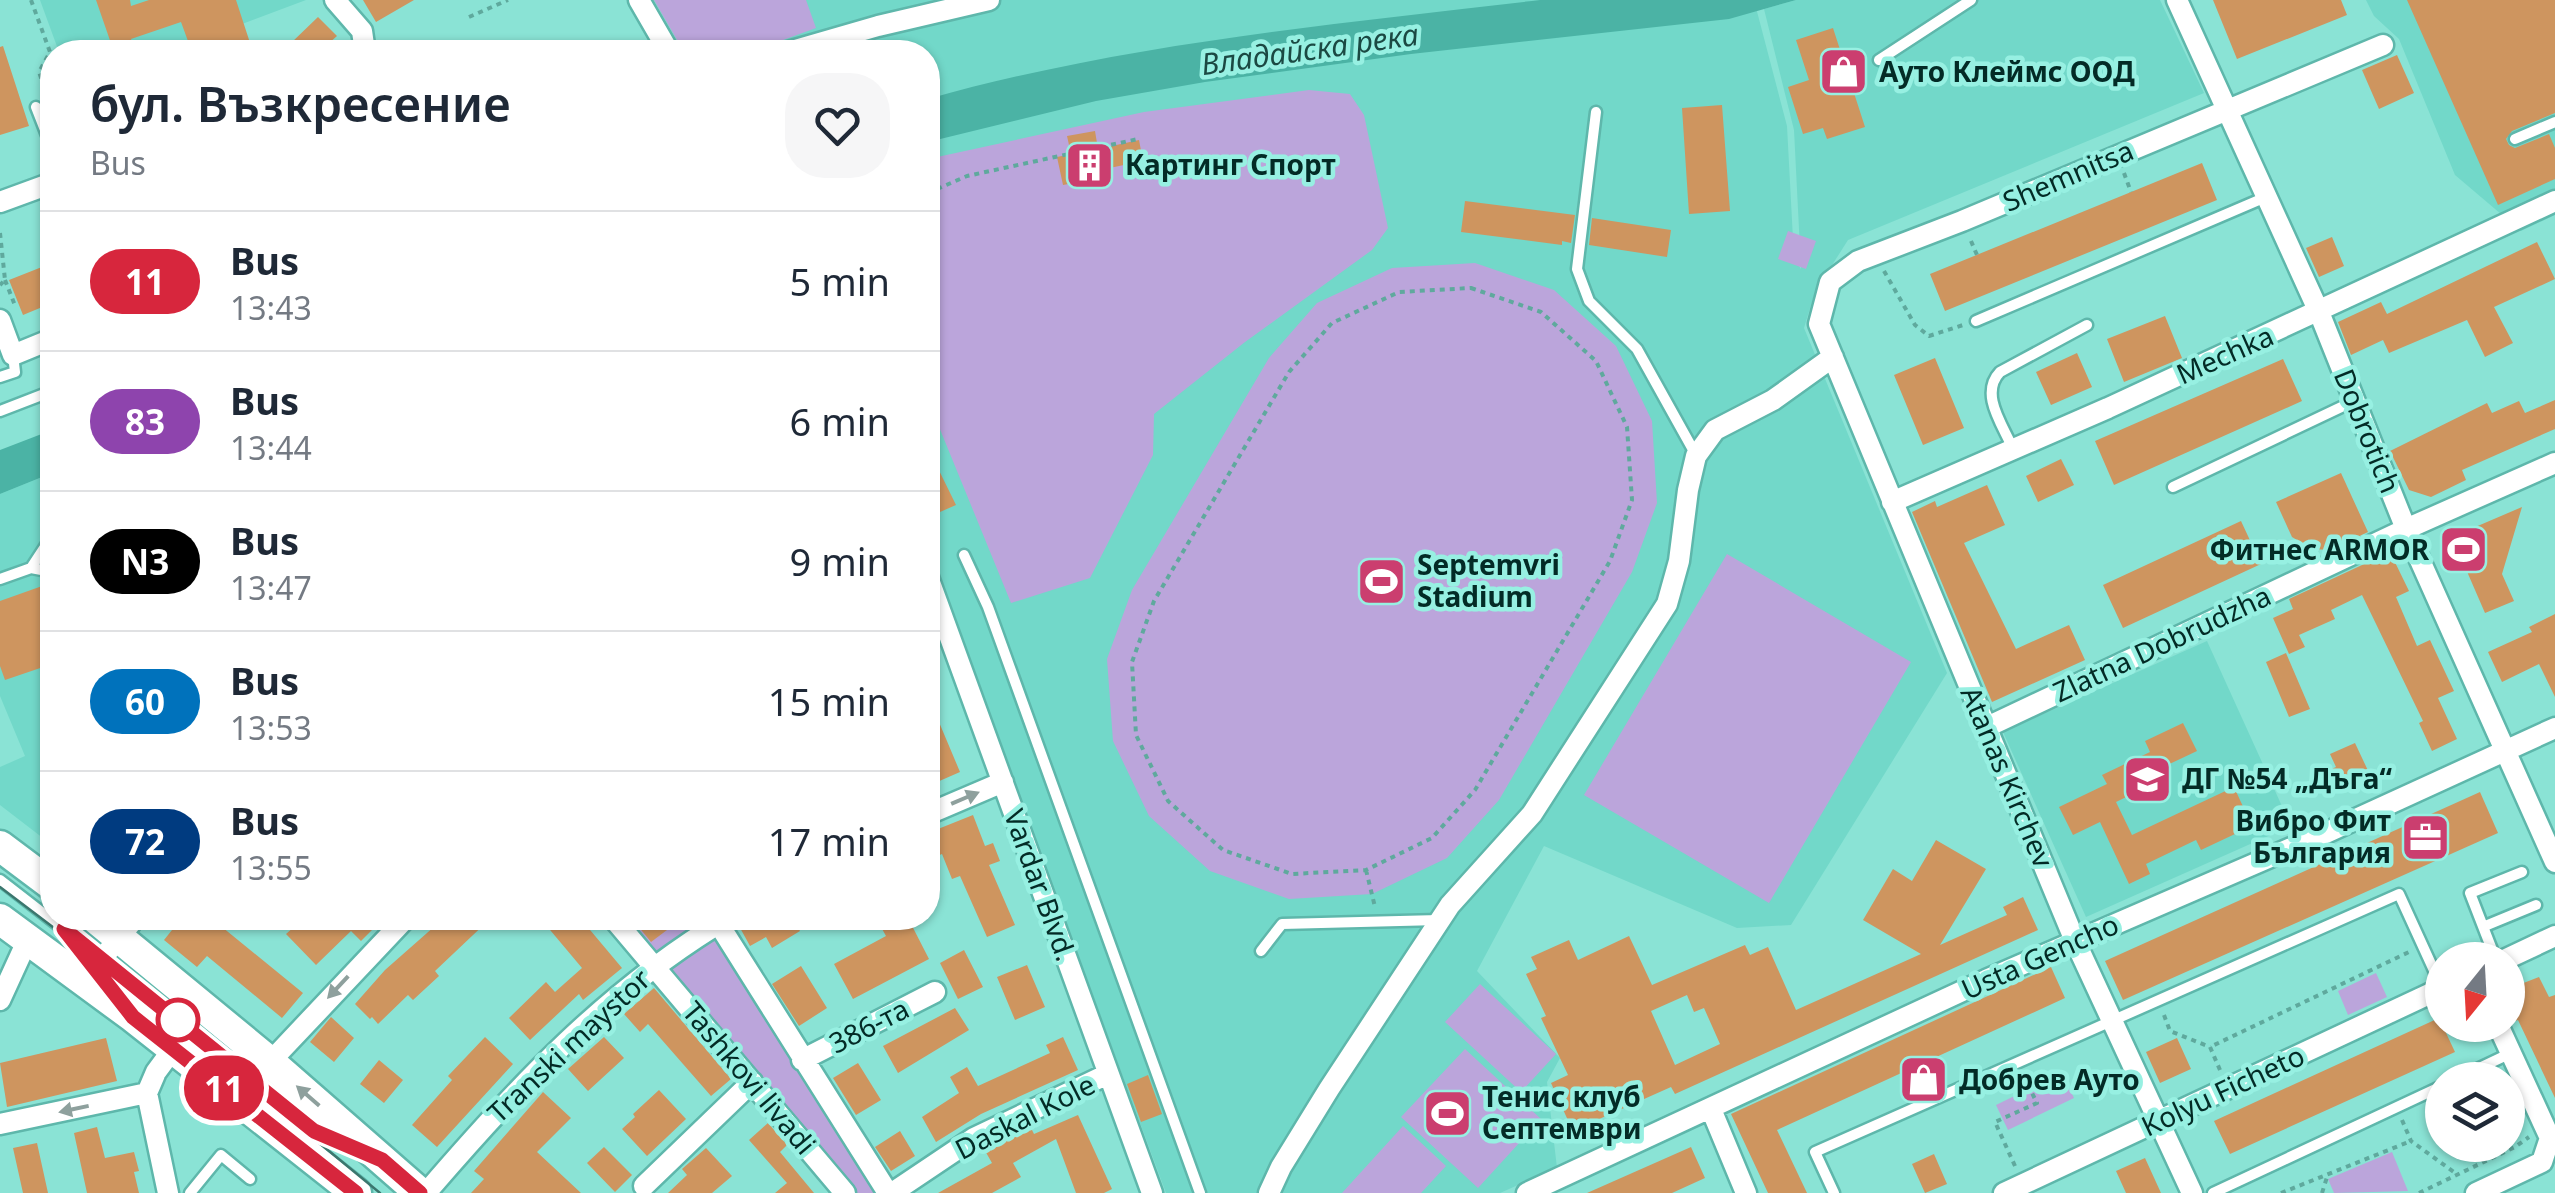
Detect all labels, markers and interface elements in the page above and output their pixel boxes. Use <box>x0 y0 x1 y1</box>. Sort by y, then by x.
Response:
water label: Владайска река <box>1199 13 1421 84</box>
shop icon: Ауто Клеймс ООД <box>1818 46 1870 98</box>
place label: Ауто Клеймс ООД <box>1879 52 2135 90</box>
text: бул. Възкресение <box>90 71 511 136</box>
button: heart <box>785 73 890 178</box>
street label: Shemnitsa <box>1996 131 2139 220</box>
building icon: Картинг Спорт <box>1064 139 1116 191</box>
text: Bus <box>90 141 146 184</box>
place label: Картинг Спорт <box>1125 145 1336 183</box>
text: Bus <box>230 234 299 286</box>
text: 5 min <box>790 255 890 307</box>
text: 11 <box>125 258 165 305</box>
text: 13:43 <box>230 286 312 329</box>
street label: Mechka <box>2170 316 2279 392</box>
street label: Dobrotich <box>2326 363 2410 498</box>
text: Bus <box>230 374 299 426</box>
text: 6 min <box>790 395 890 447</box>
text: 83 <box>125 398 165 445</box>
text: 13:44 <box>230 426 312 469</box>
text: Bus <box>230 514 299 566</box>
sports icon: Фитнес ARMOR <box>2438 524 2490 576</box>
place label: Фитнес ARMOR <box>2209 530 2430 568</box>
text: 9 min <box>790 535 890 587</box>
text: N3 <box>121 538 169 585</box>
place label: Septemvri Stadium <box>1417 545 1560 615</box>
sports icon: Septemvri Stadium <box>1356 555 1408 607</box>
text: 13:47 <box>230 566 312 609</box>
street label: Zlatna Dobrudzha <box>2047 576 2277 710</box>
text: Bus <box>230 654 299 706</box>
text: 15 min <box>768 675 890 727</box>
text: 60 <box>125 678 165 725</box>
street label: Atanas Kirchev <box>1953 680 2063 874</box>
text: 13:53 <box>230 706 312 749</box>
school or university icon: ДГ №54 „Дъга“ <box>2121 753 2173 805</box>
place label: ДГ №54 „Дъга“ <box>2182 759 2392 797</box>
one-way arrow <box>950 790 980 806</box>
text: Bus <box>230 794 299 846</box>
place label: Вибро Фит България <box>2235 801 2391 871</box>
street label: Vardar Blvd. <box>996 803 1086 966</box>
office icon: Вибро Фит България <box>2400 811 2452 863</box>
text: 17 min <box>768 815 890 867</box>
text: 72 <box>125 818 165 865</box>
text: 13:55 <box>230 846 312 889</box>
street label: Usta Gencho <box>1955 905 2124 1008</box>
north arrow <box>2425 942 2525 1042</box>
map controls <box>2425 942 2525 1162</box>
street label: Transki maystor <box>479 960 658 1131</box>
one-way arrow <box>327 975 350 999</box>
street label: 386-та <box>822 989 915 1061</box>
street label: Tashkovi livadi <box>675 993 825 1162</box>
unlabelled marker <box>157 999 199 1041</box>
street label: Kolyu Ficheto <box>2135 1036 2310 1144</box>
shop icon: Добрев Ауто <box>1898 1054 1950 1106</box>
line badge: 11 <box>179 1056 269 1120</box>
place label: Добрев Ауто <box>1959 1060 2140 1098</box>
button: layers <box>2425 1062 2525 1162</box>
text: 11 <box>204 1065 244 1112</box>
street label: Daskal Kole <box>948 1065 1101 1168</box>
place label: Тенис клуб Септември <box>1482 1077 1642 1147</box>
one-way arrow <box>296 1085 320 1108</box>
sports icon: Тенис клуб Септември <box>1421 1087 1473 1139</box>
one-way arrow <box>58 1101 89 1117</box>

